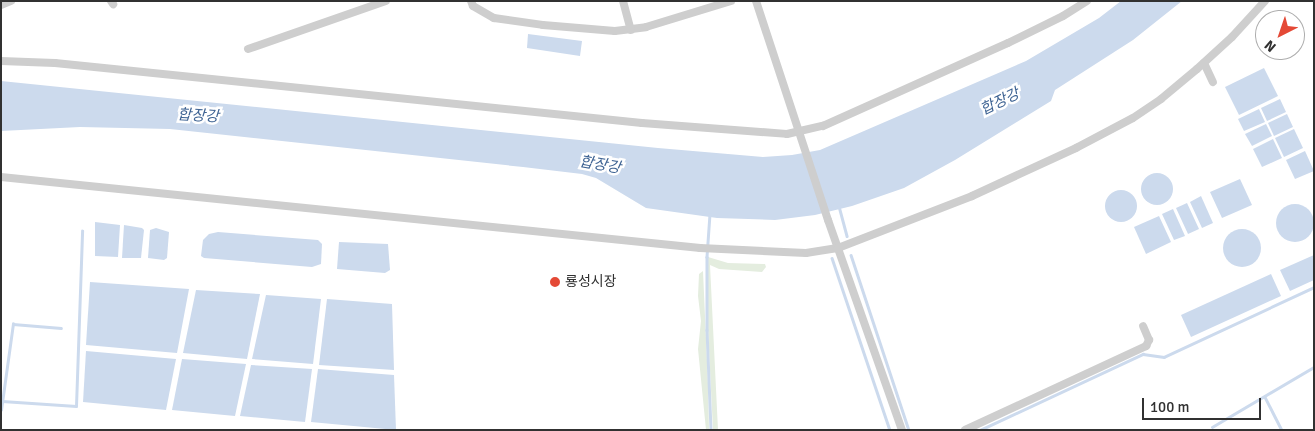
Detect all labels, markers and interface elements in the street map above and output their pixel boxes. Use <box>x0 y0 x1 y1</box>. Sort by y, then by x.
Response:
north arrow <box>1255 10 1305 60</box>
text: N <box>1261 36 1280 56</box>
water label: 합장강 <box>977 85 1023 119</box>
water label: 합장강 <box>177 106 219 126</box>
water label: 합장강 <box>578 153 622 177</box>
place label: 룡성시장 <box>565 274 617 290</box>
marker: 룡성시장 <box>549 276 561 288</box>
scale bar <box>1145 388 1264 420</box>
text: 100 m <box>1150 398 1190 416</box>

